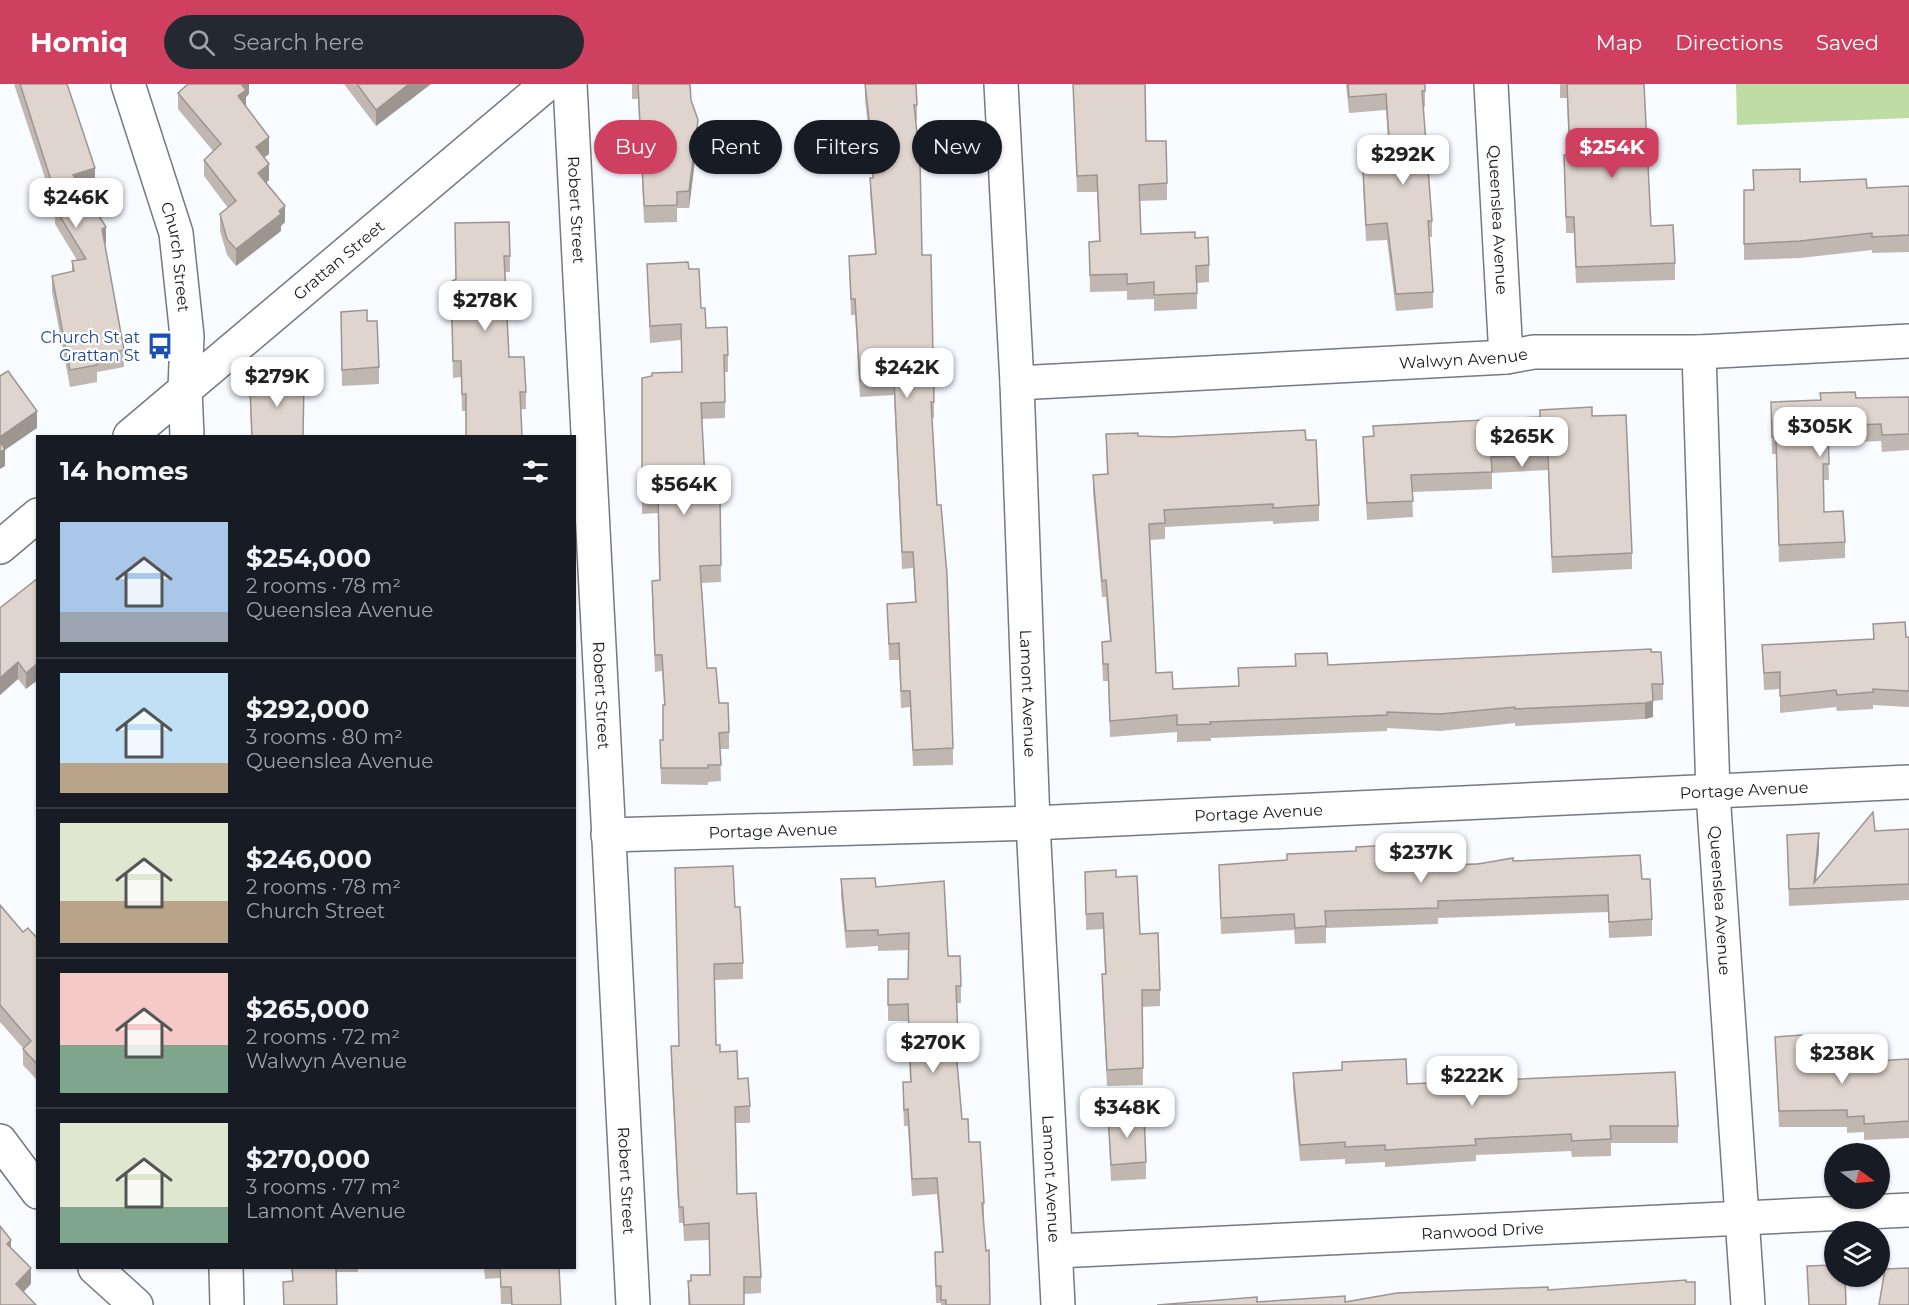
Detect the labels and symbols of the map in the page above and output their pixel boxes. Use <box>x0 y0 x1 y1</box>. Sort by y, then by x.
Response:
pin: $254K <box>1570 128 1654 179</box>
pin: $292K <box>1361 135 1445 186</box>
street label: Queenslea Avenue <box>1485 144 1512 295</box>
street label: Robert Street <box>564 155 589 265</box>
pin: $246K <box>34 178 118 229</box>
street label: Church Street <box>157 199 194 313</box>
street label: Grattan Street <box>289 216 388 304</box>
pin: $278K <box>443 281 527 332</box>
place label: Church St at Grattan St <box>41 328 141 365</box>
bus stop icon: Church St at Grattan St <box>145 331 175 361</box>
street label: Walwyn Avenue <box>1399 344 1529 372</box>
pin: $242K <box>865 348 949 399</box>
pin: $279K <box>235 357 319 408</box>
pin: $305K <box>1778 407 1862 458</box>
pin: $265K <box>1480 417 1564 468</box>
pin: $564K <box>642 465 726 516</box>
street label: Lamont Avenue <box>1016 629 1040 758</box>
street label: Robert Street <box>589 641 614 750</box>
street label: Portage Avenue <box>1679 777 1809 802</box>
street label: Portage Avenue <box>1194 800 1323 825</box>
street label: Portage Avenue <box>708 819 838 842</box>
street label: Queenslea Avenue <box>1706 825 1735 976</box>
pin: $237K <box>1379 833 1463 884</box>
pin: $270K <box>891 1023 975 1074</box>
pin: $238K <box>1800 1034 1884 1085</box>
pin: $222K <box>1430 1056 1514 1107</box>
pin: $348K <box>1085 1088 1169 1139</box>
street label: Lamont Avenue <box>1039 1114 1064 1243</box>
street label: Robert Street <box>614 1126 639 1235</box>
north arrow <box>1824 1143 1890 1209</box>
street label: Ranwood Drive <box>1421 1218 1544 1243</box>

